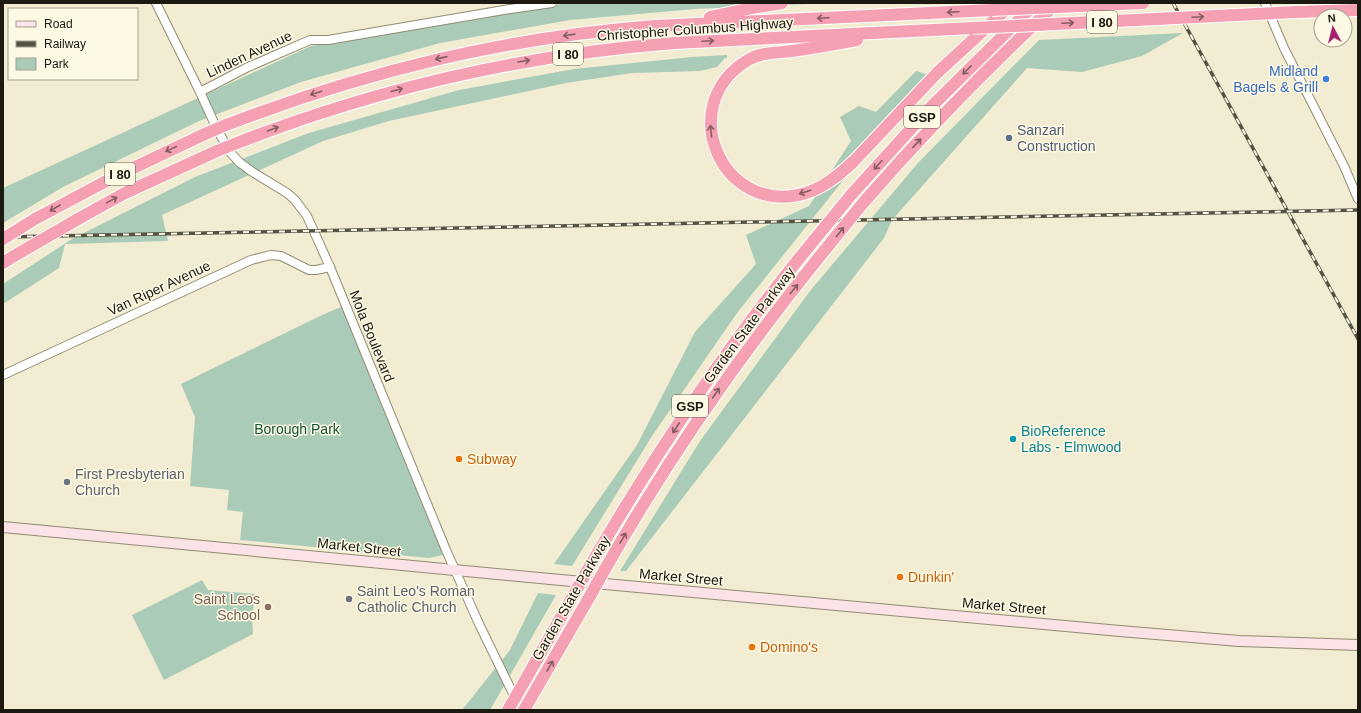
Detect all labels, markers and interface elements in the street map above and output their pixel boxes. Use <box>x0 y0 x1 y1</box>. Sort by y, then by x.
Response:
legend <box>8 8 138 80</box>
one-way arrow <box>947 8 960 16</box>
north arrow <box>1313 8 1353 48</box>
road number: I 80 <box>1087 11 1117 33</box>
text: N <box>1327 12 1337 25</box>
one-way arrow <box>1191 13 1204 21</box>
street label: Christopher Columbus Highway <box>596 14 794 44</box>
one-way arrow <box>817 14 830 22</box>
text: Road <box>44 17 73 31</box>
one-way arrow <box>1061 19 1074 27</box>
street label: Linden Avenue <box>204 27 294 81</box>
one-way arrow <box>563 31 576 39</box>
text: Railway <box>44 37 86 51</box>
one-way arrow <box>701 37 714 44</box>
road number: I 80 <box>553 43 583 65</box>
one-way arrow <box>435 55 448 62</box>
text: Park <box>44 57 70 71</box>
one-way arrow <box>517 57 530 65</box>
place label: Midland Bagels & Grill <box>1233 63 1318 95</box>
one-way arrow <box>962 65 972 75</box>
marker: Midland Bagels & Grill <box>1321 74 1331 84</box>
one-way arrow <box>390 85 403 93</box>
one-way arrow <box>310 90 323 97</box>
road number: GSP <box>904 106 940 128</box>
place label: Sanzari Construction <box>1017 122 1096 154</box>
one-way arrow <box>267 125 279 133</box>
one-way arrow <box>708 125 715 138</box>
marker: Sanzari Construction <box>1004 133 1014 143</box>
one-way arrow <box>913 138 922 148</box>
one-way arrow <box>166 146 178 153</box>
one-way arrow <box>874 159 883 170</box>
road number: I 80 <box>105 163 135 185</box>
one-way arrow <box>800 189 812 197</box>
one-way arrow <box>106 196 118 204</box>
one-way arrow <box>49 205 61 212</box>
one-way arrow <box>835 227 844 237</box>
street label: Van Riper Avenue <box>105 257 213 319</box>
street label: Garden State Parkway <box>700 264 798 386</box>
one-way arrow <box>789 283 798 294</box>
street label: Mola Boulevard <box>346 288 398 384</box>
one-way arrow <box>712 388 720 399</box>
road number: GSP <box>672 395 708 417</box>
park label: Borough Park <box>254 421 341 437</box>
one-way arrow <box>672 422 680 433</box>
place label: BioReference Labs - Elmwood <box>1021 423 1121 455</box>
marker: BioReference Labs - Elmwood <box>1008 434 1018 444</box>
place label: Subway <box>467 451 517 467</box>
marker: Subway <box>454 454 464 464</box>
place label: First Presbyterian Church <box>75 466 185 498</box>
marker: First Presbyterian Church <box>62 477 72 487</box>
one-way arrow <box>620 532 628 544</box>
street label: Garden State Parkway <box>529 533 613 663</box>
street label: Market Street <box>316 535 402 559</box>
street label: Market Street <box>638 565 724 589</box>
place label: Dunkin' <box>908 569 954 585</box>
marker: Dunkin' <box>895 572 905 582</box>
place label: Saint Leo's Roman Catholic Church <box>357 583 475 615</box>
place label: Saint Leos School <box>194 591 260 623</box>
marker: Saint Leo's Roman Catholic Church <box>344 594 354 604</box>
street label: Market Street <box>961 594 1047 618</box>
marker: Saint Leos School <box>263 602 273 612</box>
place label: Domino's <box>760 639 818 655</box>
marker: Domino's <box>747 642 757 652</box>
one-way arrow <box>546 660 554 672</box>

